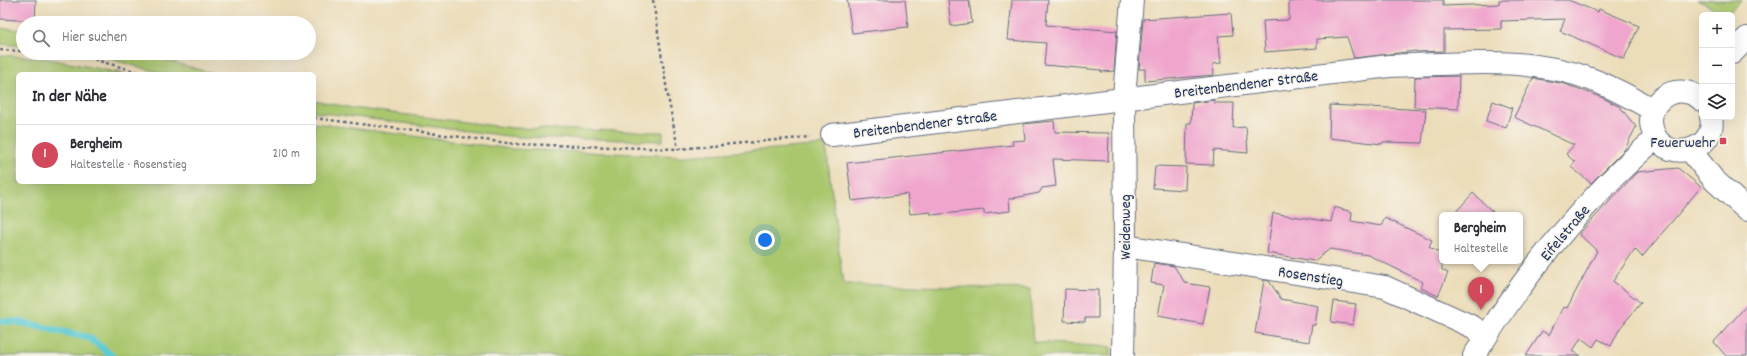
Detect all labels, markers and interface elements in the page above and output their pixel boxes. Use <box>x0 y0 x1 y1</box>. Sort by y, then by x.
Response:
map controls <box>1699 12 1735 120</box>
button: + <box>1699 12 1735 48</box>
search box <box>16 16 316 60</box>
icon: search <box>30 27 52 49</box>
text: Hier suchen <box>62 27 127 49</box>
button: − <box>1699 48 1735 84</box>
street label: Breitenbendener Straße <box>1173 65 1320 106</box>
button: layers <box>1699 84 1735 120</box>
text: In der Nähe <box>32 86 107 110</box>
street label: Breitenbendener Straße <box>852 105 999 146</box>
place label: Feuerwehr <box>1650 132 1715 155</box>
text: Bergheim <box>70 134 122 156</box>
marker: Feuerwehr <box>1718 136 1728 146</box>
text: 1 <box>44 145 46 164</box>
text: 210 m <box>272 145 300 164</box>
text: Haltestelle · Rosenstieg <box>70 156 187 175</box>
street label: Weidenweg <box>1115 194 1138 260</box>
street label: Eifelstraße <box>1535 200 1596 267</box>
popup <box>1439 212 1523 264</box>
text: Bergheim <box>1454 218 1506 240</box>
your location <box>755 230 775 250</box>
text: Haltestelle <box>1454 240 1508 259</box>
street label: Rosenstieg <box>1276 261 1345 294</box>
pin: 1 <box>1468 277 1494 310</box>

